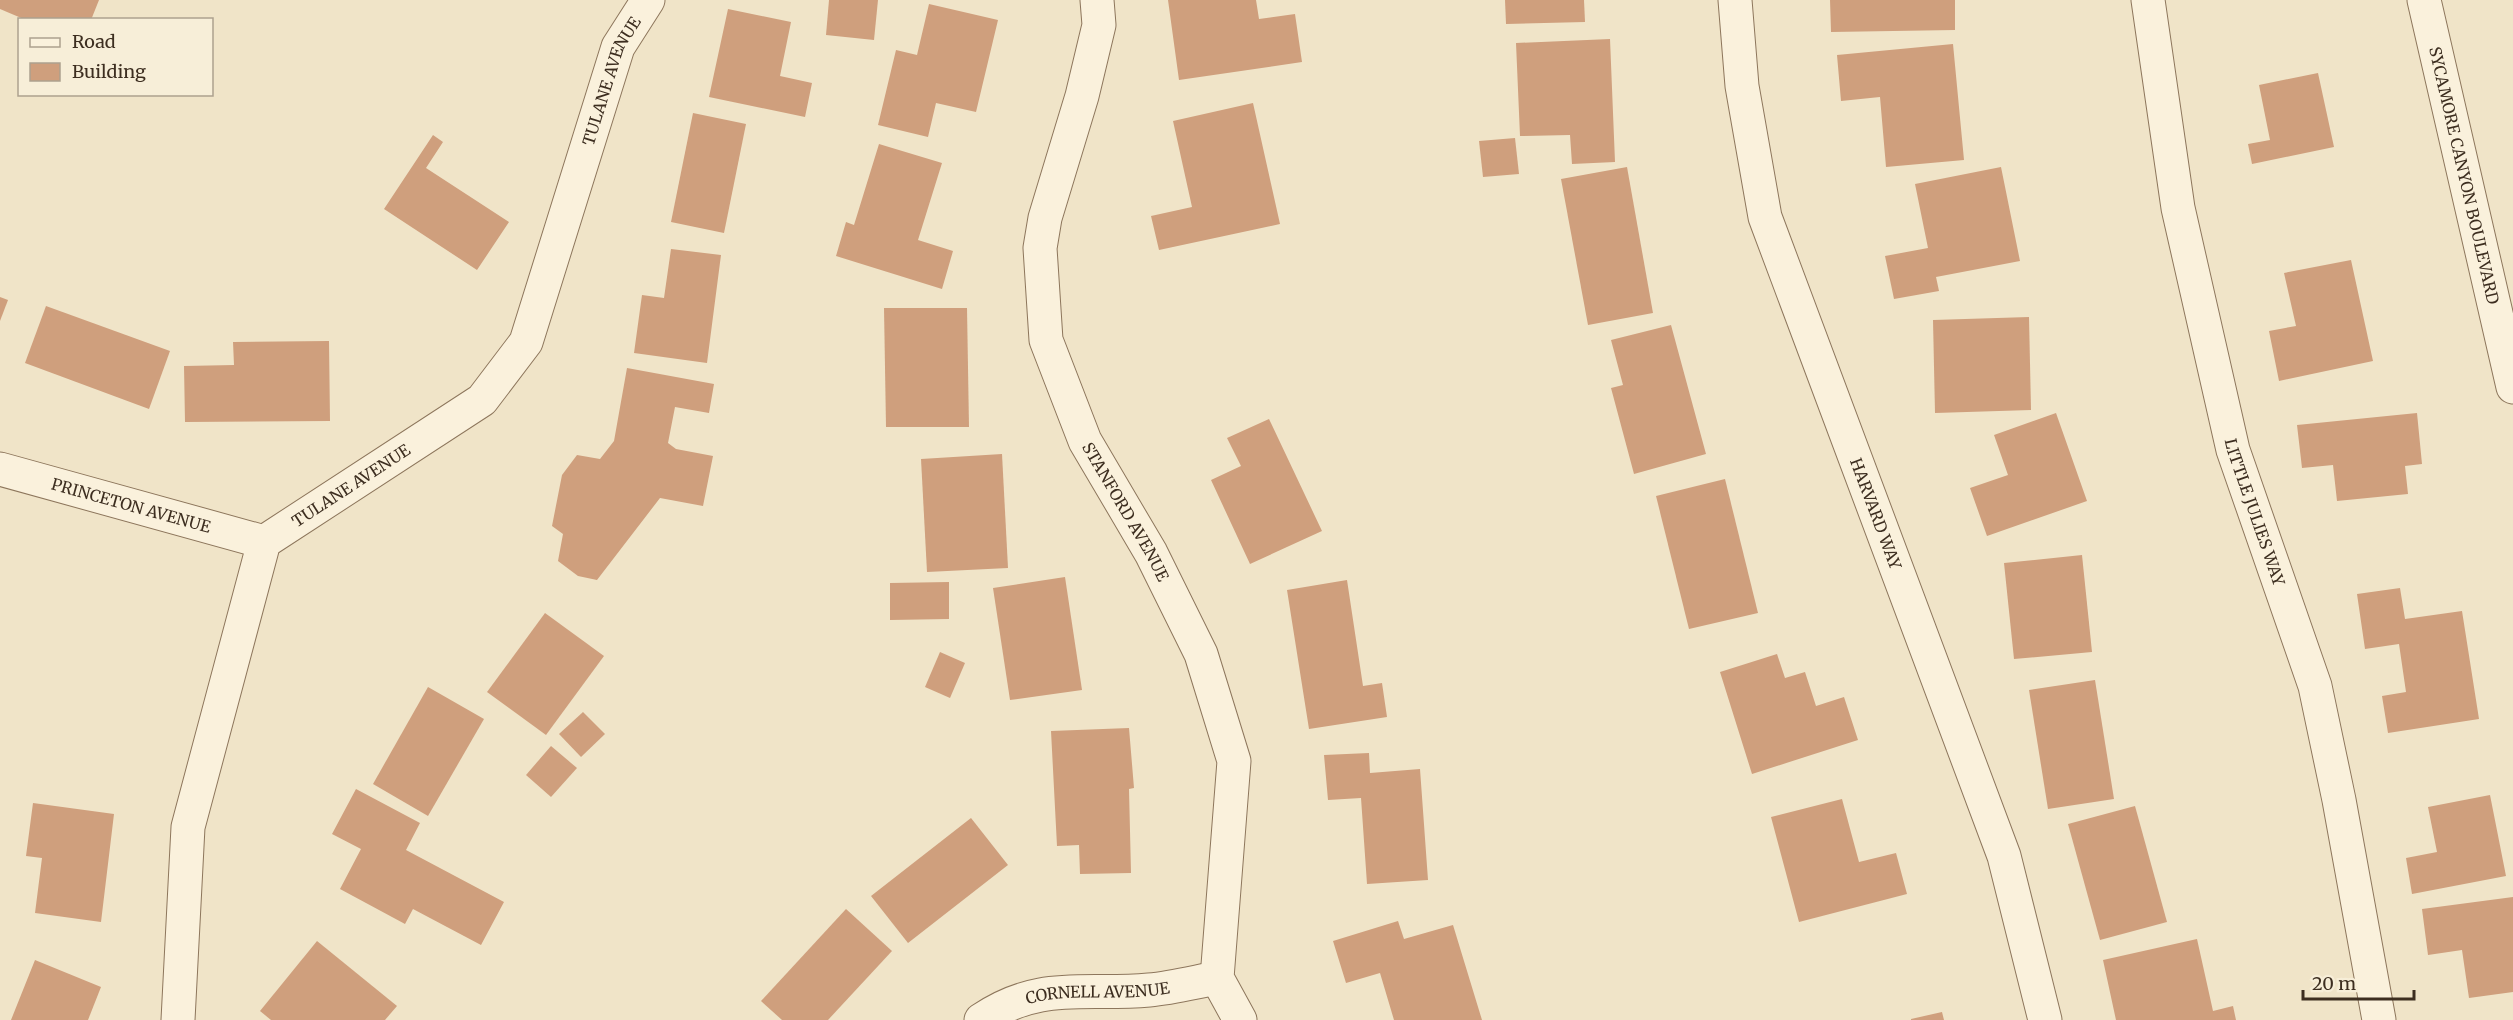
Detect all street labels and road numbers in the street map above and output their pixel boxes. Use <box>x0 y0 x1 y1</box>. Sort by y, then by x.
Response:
street label: TULANE AVENUE <box>578 12 645 148</box>
street label: SYCAMORE CANYON BOULEVARD <box>2425 45 2504 306</box>
street label: LITTLE JULIES WAY <box>2221 436 2290 589</box>
street label: TULANE AVENUE <box>288 439 414 531</box>
street label: STANFORD AVENUE <box>1078 439 1174 585</box>
street label: HARVARD WAY <box>1846 455 1906 573</box>
street label: PRINCETON AVENUE <box>49 474 214 537</box>
street label: CORNELL AVENUE <box>1023 977 1172 1008</box>

